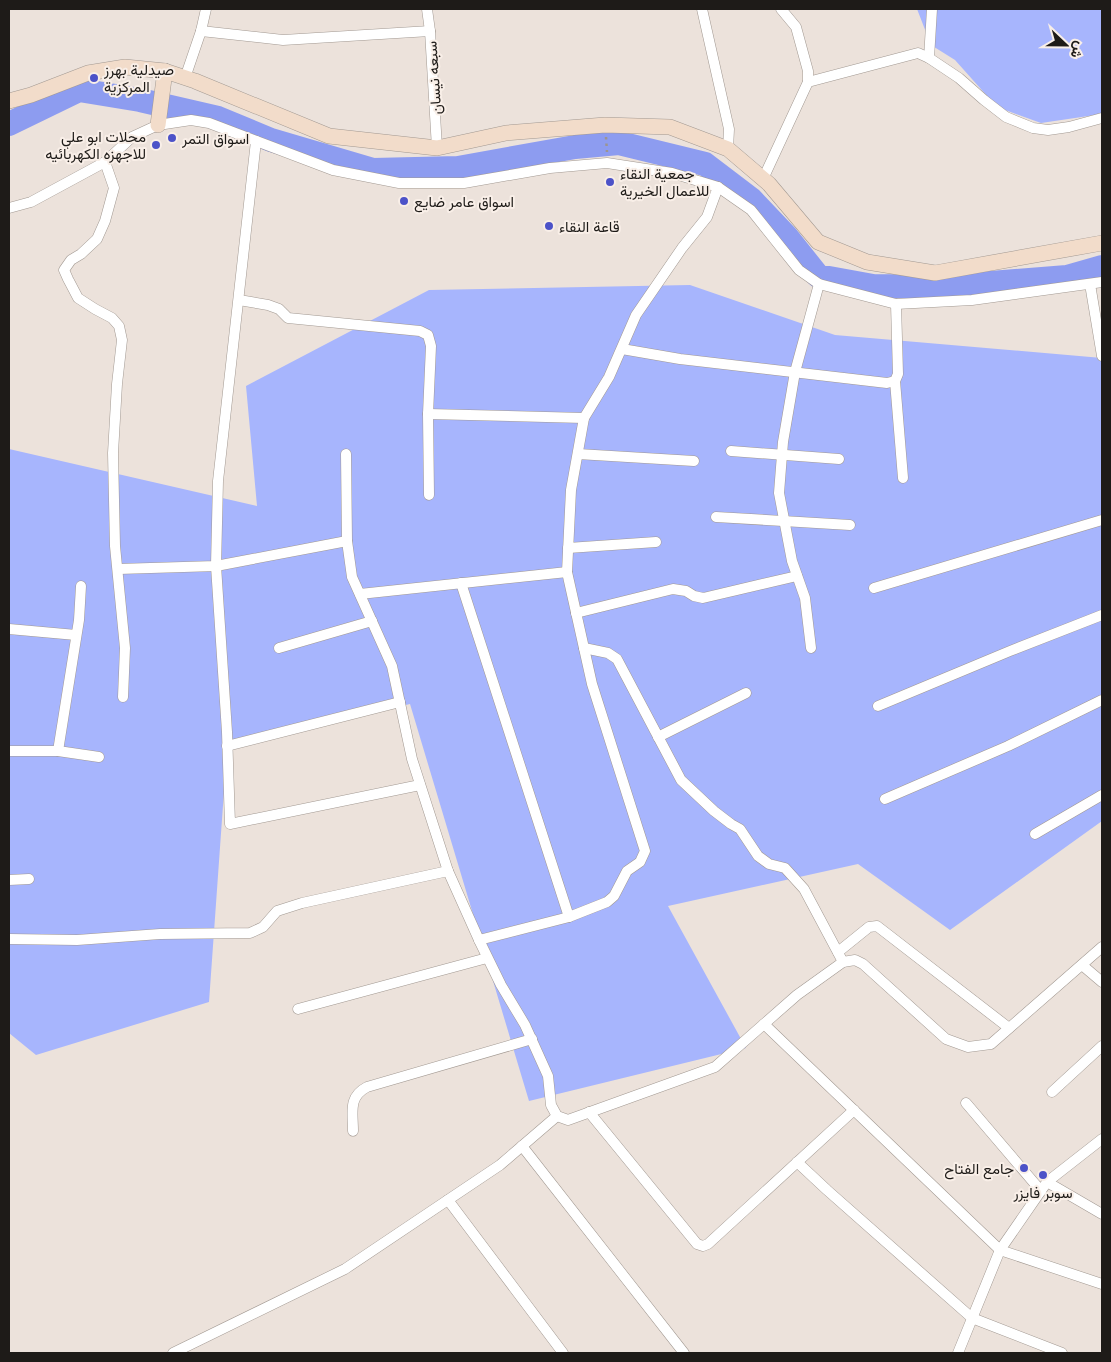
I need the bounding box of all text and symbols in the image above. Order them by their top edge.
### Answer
north arrow [1041,20,1091,70]
text: ش [1066,39,1090,61]
street label: سبعه نيسان [421,40,446,115]
place label: صيدلية بهرز المركزية [103,60,174,96]
marker: صيدلية بهرز المركزية [88,72,100,84]
place label: محلات ابو علي للاجهزه الكهربائيه [45,127,146,163]
place label: اسواق التمر [181,129,249,148]
marker: اسواق التمر [166,132,178,144]
marker: محلات ابو علي للاجهزه الكهربائيه [150,139,162,151]
place label: جمعية النقاء للاعمال الخيرية [620,164,709,200]
marker: جمعية النقاء للاعمال الخيرية [604,176,616,188]
place label: اسواق عامر ضايع [414,192,514,213]
marker: اسواق عامر ضايع [398,195,410,207]
place label: قاعة النقاء [559,217,620,235]
marker: قاعة النقاء [543,220,555,232]
place label: جامع الفتاح [944,1159,1014,1180]
marker: جامع الفتاح [1018,1162,1030,1174]
marker: سوبر فايزر [1037,1169,1049,1181]
place label: سوبر فايزر [1012,1183,1073,1202]

